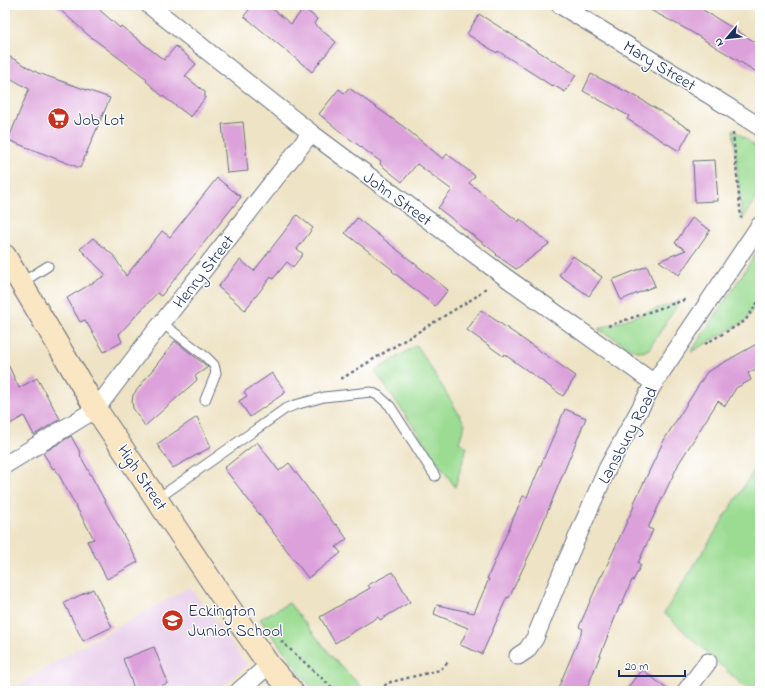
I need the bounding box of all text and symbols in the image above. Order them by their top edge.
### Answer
north arrow [707,18,747,58]
street label: Mary Street [617,35,701,99]
text: N [710,35,728,49]
supermarket icon: Job Lot [46,106,72,132]
place label: Job Lot [74,108,125,133]
street label: John Street [357,166,437,233]
street label: Henry Street [167,229,242,315]
street label: Lansbury Road [592,382,666,489]
street label: High Street [109,440,173,517]
place label: Eckington Junior School [188,599,282,644]
school or university icon: Eckington Junior School [159,607,185,633]
scale bar [619,652,685,678]
text: 20 m [625,658,648,676]

